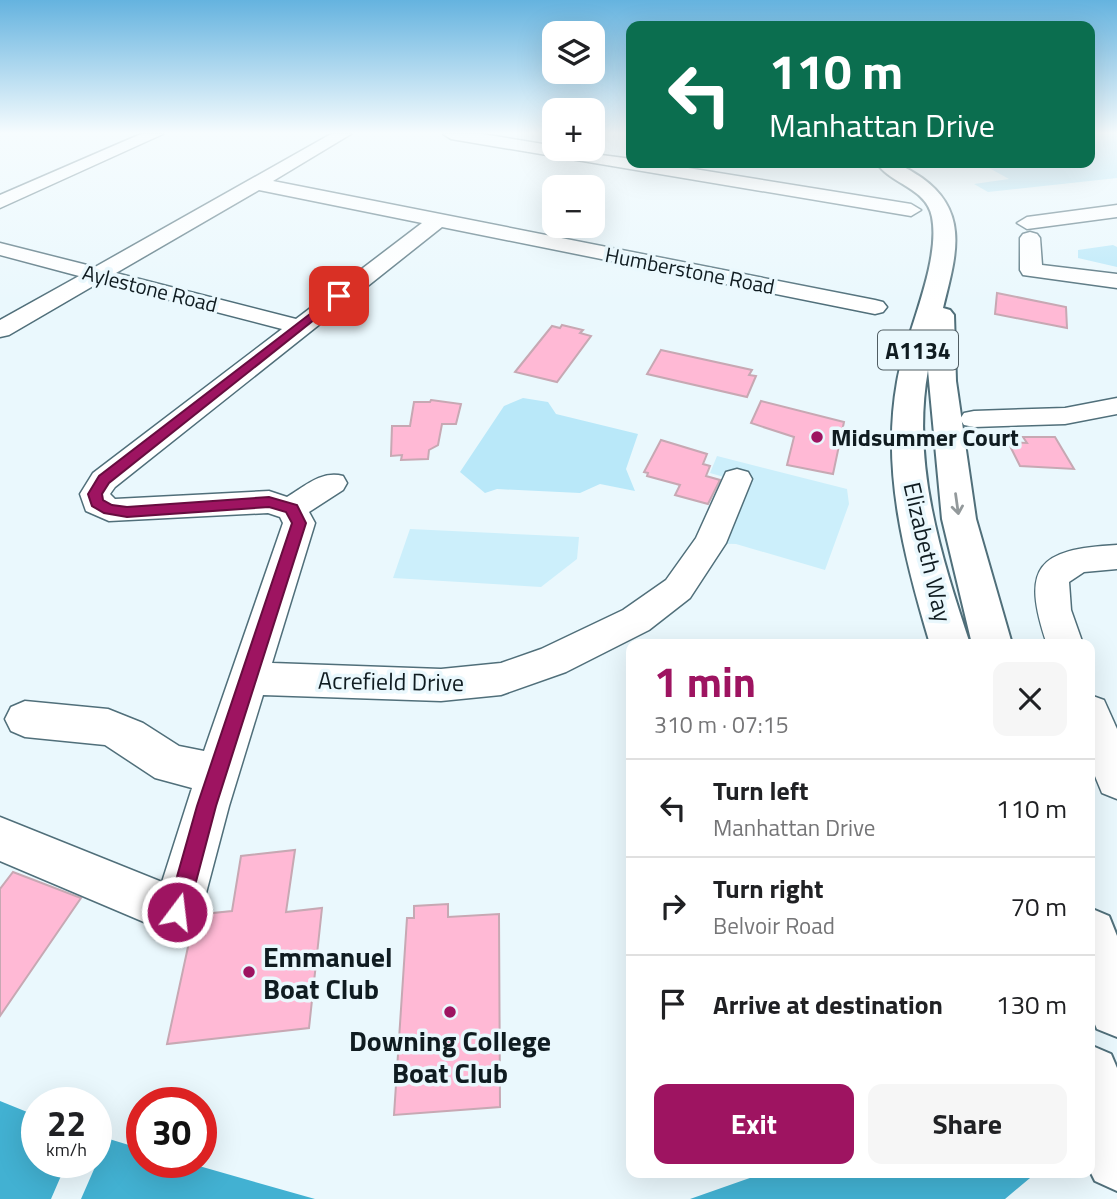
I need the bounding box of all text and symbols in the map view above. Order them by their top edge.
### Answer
map controls [542,21,605,238]
button: layers [542,21,605,84]
text: 110 m [769,33,903,108]
icon: left [654,49,745,140]
button: + [542,98,605,161]
text: Manhattan Drive [769,101,995,149]
button: − [542,175,605,238]
street label: Humberstone Road [603,238,777,302]
street label: Aylestone Road [79,256,221,320]
pin [309,266,369,326]
icon: arrive [320,277,358,315]
road number: A1134 [878,330,958,370]
place label: Midsummer Court [831,419,1019,455]
marker: Midsummer Court [809,429,825,445]
street label: Elizabeth Way [894,478,962,626]
one-way arrow [951,492,964,515]
text: 1 min [654,649,756,713]
street label: Acrefield Drive [318,662,464,700]
button: close [993,662,1067,736]
text: 310 m · 07:15 [654,707,789,742]
text: Turn left [713,771,808,810]
icon: left [654,789,692,827]
text: 110 m [996,789,1067,828]
text: Manhattan Drive [713,810,875,845]
text: Turn right [713,869,824,908]
position arrow [140,875,214,949]
icon: right [654,887,692,925]
text: 70 m [1010,887,1067,926]
text: Belvoir Road [713,908,835,943]
place label: Emmanuel Boat Club [263,935,393,1010]
marker: Emmanuel Boat Club [241,964,257,980]
icon: arrive [654,985,692,1023]
text: Arrive at destination [713,985,943,1024]
text: 130 m [996,985,1067,1024]
marker: Downing College Boat Club [442,1004,458,1020]
place label: Downing College Boat Club [349,1019,551,1094]
button: Exit [654,1084,854,1164]
button: Share [868,1084,1067,1164]
speed limit sign: 30 [126,1087,217,1178]
text: 22 [47,1096,86,1150]
text: km/h [46,1136,87,1163]

